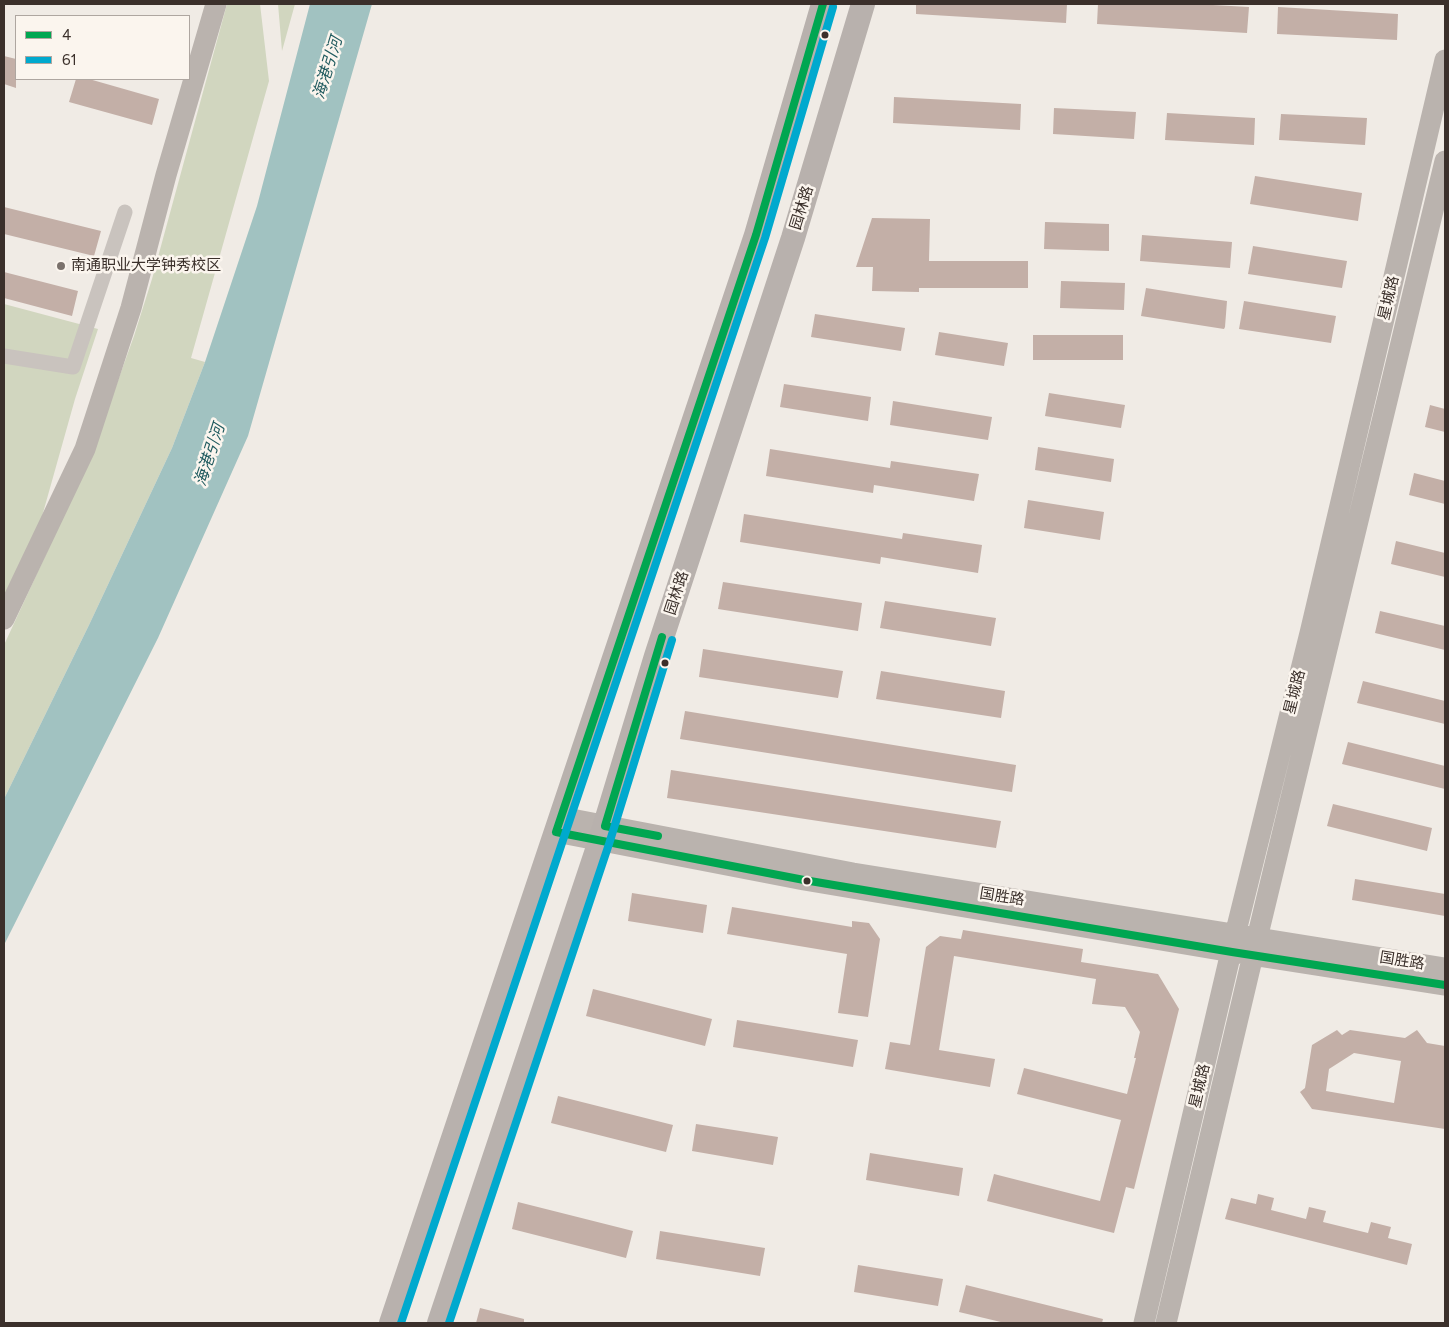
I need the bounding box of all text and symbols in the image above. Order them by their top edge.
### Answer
legend [15,15,190,80]
text: 4 [62,26,71,44]
unlabelled marker [820,30,830,40]
water label: 海港引河 [309,35,347,101]
text: 61 [62,51,77,69]
street label: 园林路 [787,184,817,232]
place label: 南通职业大学钟秀校区 [71,257,221,275]
marker: 南通职业大学钟秀校区 [55,260,67,272]
street label: 星城路 [1375,274,1403,322]
water label: 海港引河 [191,422,229,488]
street label: 园林路 [661,569,693,617]
unlabelled marker [660,658,670,668]
street label: 星城路 [1281,668,1309,716]
unlabelled marker [802,876,812,886]
street label: 国胜路 [978,885,1026,909]
street label: 国胜路 [1378,949,1426,973]
street label: 星城路 [1186,1062,1214,1110]

